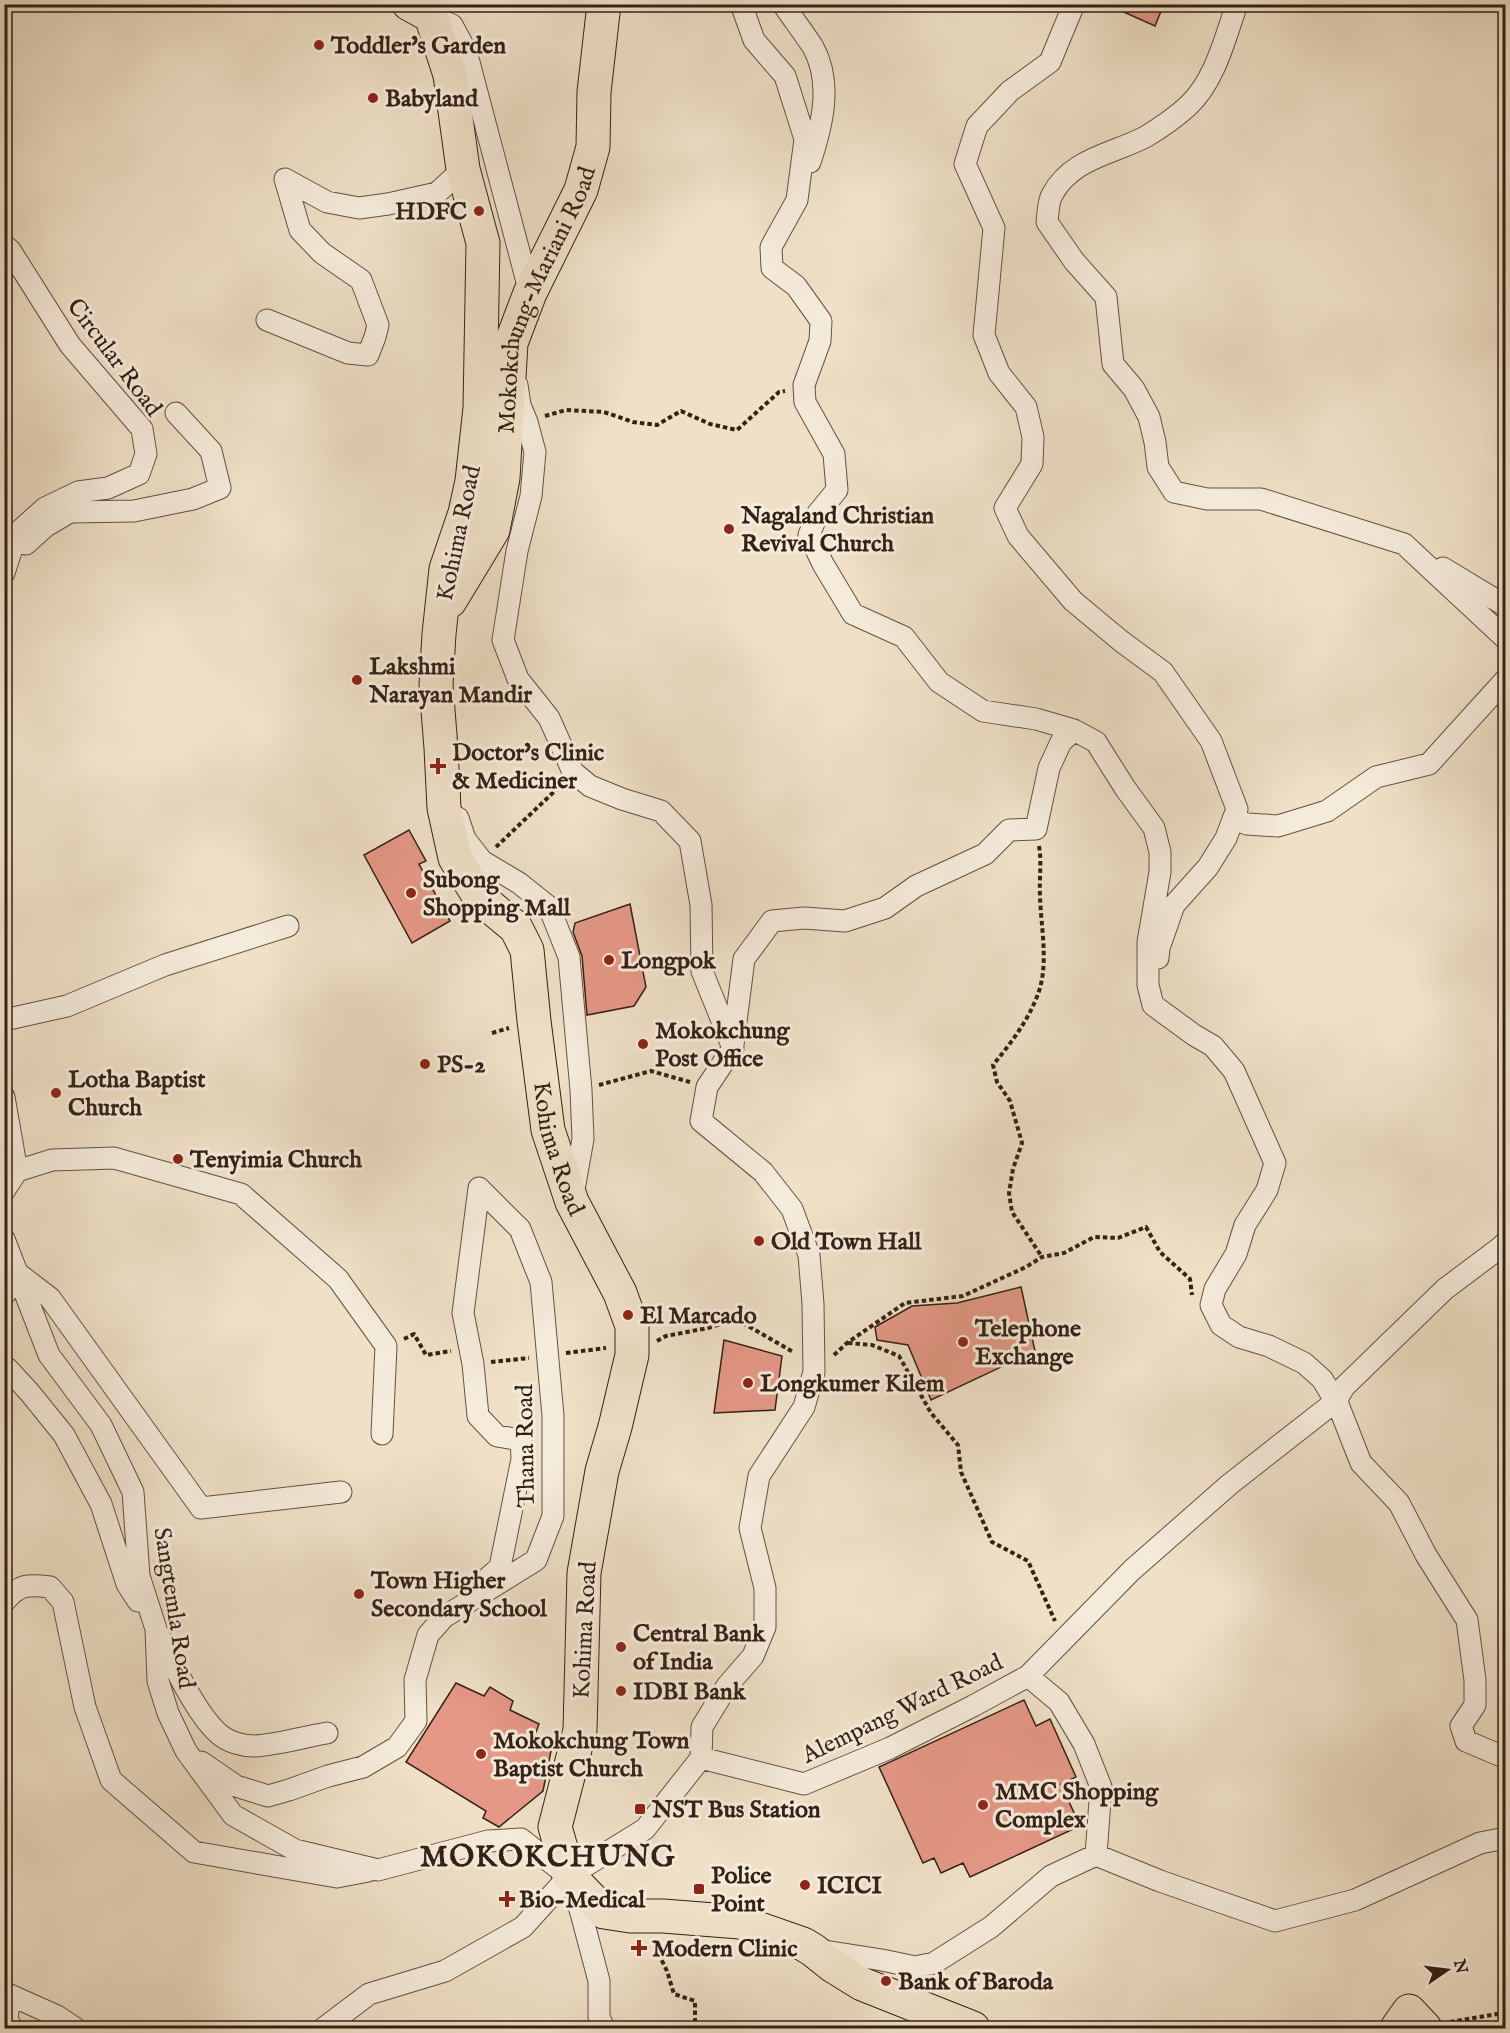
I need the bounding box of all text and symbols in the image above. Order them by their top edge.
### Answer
place label: Toddler's Garden [330,31,506,62]
marker: Toddler's Garden [312,38,326,52]
place label: Babyland [385,84,479,115]
marker: Babyland [366,91,380,105]
street label: Mokokchung-Mariani Road [492,163,604,435]
place label: HDFC [395,197,467,228]
marker: HDFC [472,204,486,218]
street label: Circular Road [59,293,169,423]
street label: Kohima Road [430,463,489,604]
place label: Nagaland Christian Revival Church [740,501,934,560]
marker: Nagaland Christian Revival Church [722,522,736,536]
place label: Lakshmi Narayan Mandir [368,652,532,711]
marker: Lakshmi Narayan Mandir [350,673,364,687]
place label: Doctor's Clinic & Mediciner [452,738,604,797]
marker: Doctor's Clinic & Mediciner [429,757,447,775]
place label: Subong Shopping Mall [423,865,571,924]
marker: Subong Shopping Mall [404,886,418,900]
place label: Longpok [621,946,717,977]
marker: Longpok [602,953,616,967]
place label: Mokokchung Post Office [655,1016,791,1075]
marker: Mokokchung Post Office [636,1037,650,1051]
place label: PS-2 [437,1050,486,1081]
marker: PS-2 [418,1057,432,1071]
place label: Lotha Baptist Church [68,1065,206,1124]
street label: Kohima Road [525,1080,591,1222]
marker: Lotha Baptist Church [49,1086,63,1100]
place label: Tenyimia Church [189,1145,362,1176]
marker: Tenyimia Church [171,1152,185,1166]
place label: Old Town Hall [771,1227,922,1258]
marker: Old Town Hall [752,1234,766,1248]
place label: El Marcado [640,1301,757,1332]
marker: El Marcado [621,1308,635,1322]
place label: Telephone Exchange [974,1314,1081,1373]
marker: Telephone Exchange [956,1335,970,1349]
place label: Longkumer Kilem [760,1369,945,1400]
marker: Longkumer Kilem [741,1376,755,1390]
street label: Thana Road [510,1384,543,1508]
street label: Sangtemla Road [145,1525,202,1691]
street label: Kohima Road [566,1560,605,1700]
place label: Town Higher Secondary School [370,1566,547,1625]
marker: Town Higher Secondary School [352,1587,366,1601]
place label: Central Bank of India [633,1619,766,1678]
marker: Central Bank of India [614,1640,628,1654]
street label: Alempang Ward Road [796,1647,1008,1772]
place label: IDBI Bank [633,1677,747,1708]
marker: IDBI Bank [614,1684,628,1698]
place label: Mokokchung Town Baptist Church [493,1726,690,1785]
marker: Mokokchung Town Baptist Church [474,1747,488,1761]
place label: MMC Shopping Complex [995,1777,1159,1836]
place label: NST Bus Station [651,1795,821,1826]
marker: MMC Shopping Complex [976,1798,990,1812]
marker: NST Bus Station [633,1802,647,1816]
district label: MOKOKCHUNG [420,1839,676,1877]
place label: Police Point [711,1861,771,1920]
place label: ICICI [817,1871,883,1902]
marker: ICICI [798,1878,812,1892]
marker: Police Point [692,1882,706,1896]
place label: Bio-Medical [519,1885,645,1916]
marker: Bio-Medical [500,1892,514,1906]
place label: Modern Clinic [652,1934,797,1965]
marker: Modern Clinic [630,1939,648,1957]
north arrow [1417,1940,1477,2000]
text: N [1448,1957,1471,1976]
place label: Bank of Baroda [898,1967,1054,1998]
marker: Bank of Baroda [879,1974,893,1988]

